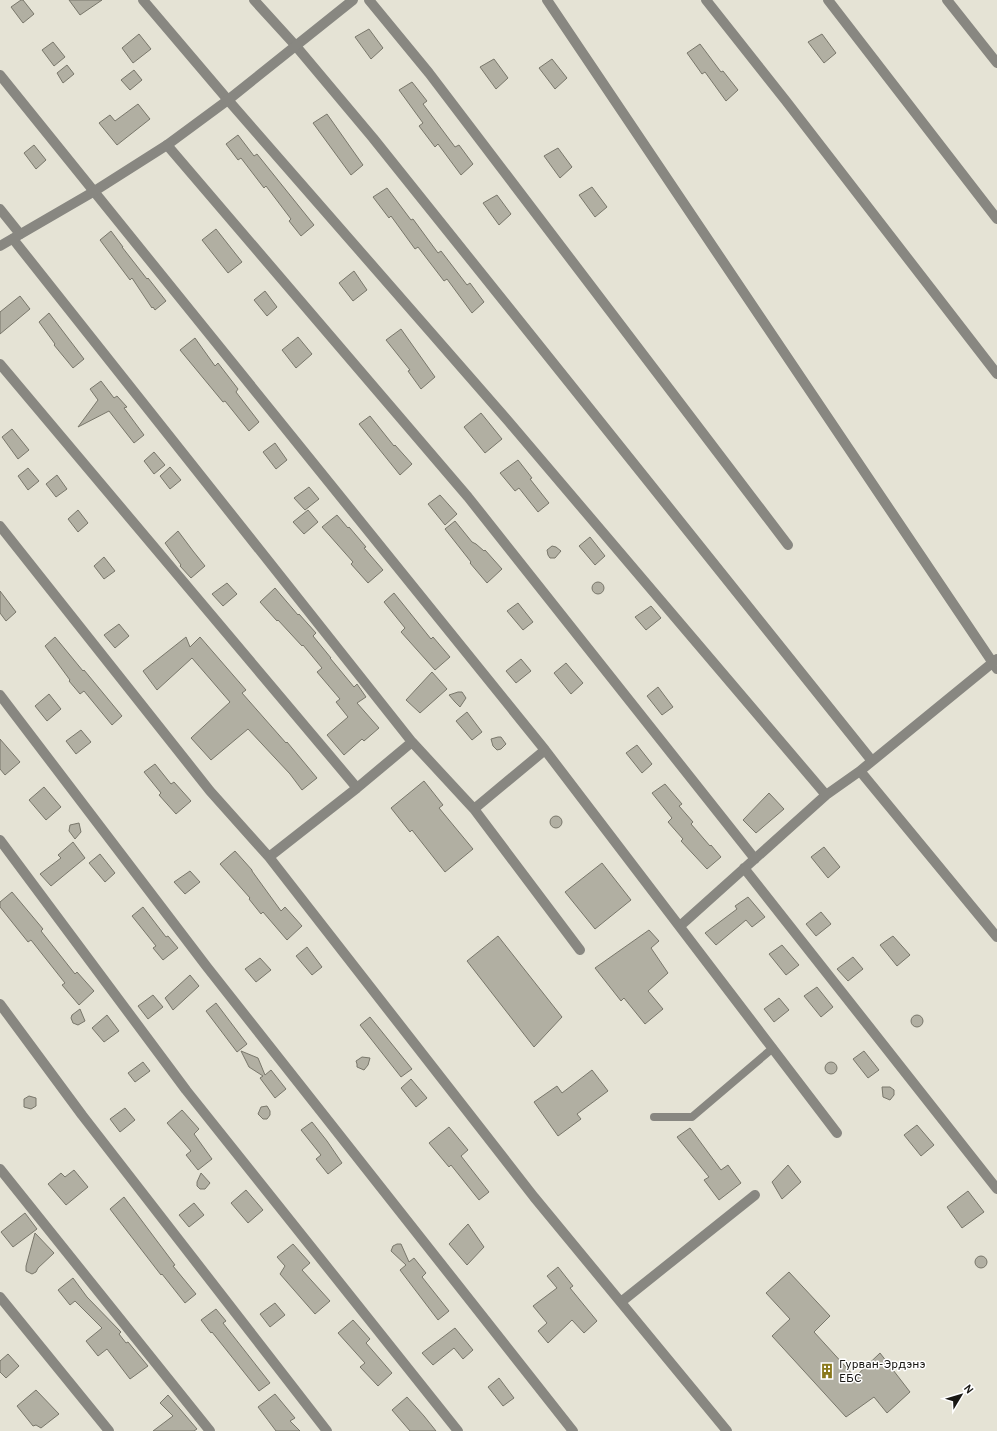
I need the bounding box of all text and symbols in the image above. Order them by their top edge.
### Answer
place label: Гурван-Эрдэнэ ЕБС [839,1357,925,1387]
building icon: Гурван-Эрдэнэ ЕБС [818,1362,836,1380]
north arrow [941,1375,981,1415]
text: N [960,1382,976,1397]

